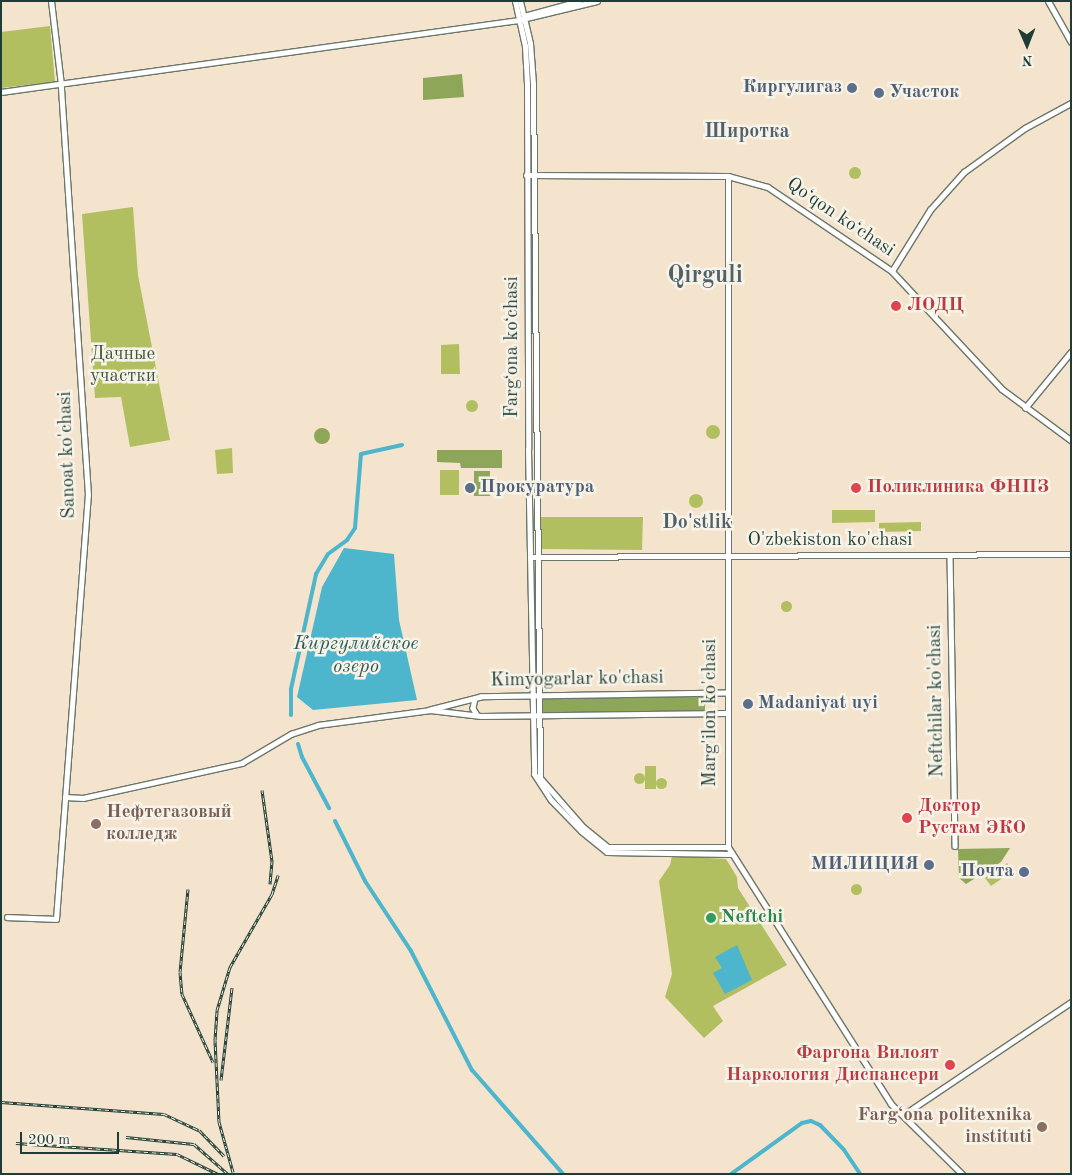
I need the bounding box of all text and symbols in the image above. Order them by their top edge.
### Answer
north arrow [1002,20,1052,70]
text: N [1022,53,1033,67]
place label: Киргулигаз [742,77,842,99]
marker: Киргулигаз [846,82,858,94]
place label: Участок [889,82,959,104]
marker: Участок [873,87,885,99]
district label: Широтка [704,120,790,144]
street label: Qoʻqon koʻchasi [782,173,898,263]
district label: Qirguli [667,263,743,291]
street label: Fargʻona koʻchasi [502,276,524,418]
place label: ЛОДЦ [907,295,964,317]
marker: ЛОДЦ [889,299,903,313]
park label: Дачные участки [90,344,156,388]
street label: Sanoat ko'chasi [54,391,82,519]
place label: Прокуратура [480,477,594,499]
place label: Поликлиника ФНПЗ [867,477,1049,499]
marker: Поликлиника ФНПЗ [849,481,863,495]
marker: Прокуратура [464,482,476,494]
district label: Do'stlik [662,511,732,535]
street label: O'zbekiston ko'chasi [748,530,912,552]
street label: Neftchilar ko'chasi [924,624,950,778]
water label: Киргулийское озеро [293,633,419,680]
street label: Marg'ilon ko'chasi [700,639,722,787]
street label: Kimyogarlar ko'chasi [490,667,664,693]
place label: Madaniyat uyi [758,693,878,715]
marker: Madaniyat uyi [742,698,754,710]
place label: Доктор Рустам ЭКО [918,796,1026,840]
place label: Нефтегазовый колледж [106,802,232,846]
marker: Доктор Рустам ЭКО [900,811,914,825]
marker: Нефтегазовый колледж [90,818,102,830]
place label: МИЛИЦИЯ [811,854,919,876]
marker: МИЛИЦИЯ [923,859,935,871]
place label: Почта [960,861,1014,883]
marker: Почта [1018,866,1030,878]
place label: Neftchi [721,907,783,929]
marker: Neftchi [705,912,717,924]
place label: Фаргона Вилоят Наркология Диспансери [726,1043,939,1087]
marker: Фаргона Вилоят Наркология Диспансери [943,1058,957,1072]
place label: Fargʻona politexnika instituti [857,1105,1032,1149]
marker: Fargʻona politexnika instituti [1036,1121,1048,1133]
scale bar [22,1122,121,1154]
text: 200 m [28,1133,70,1148]

